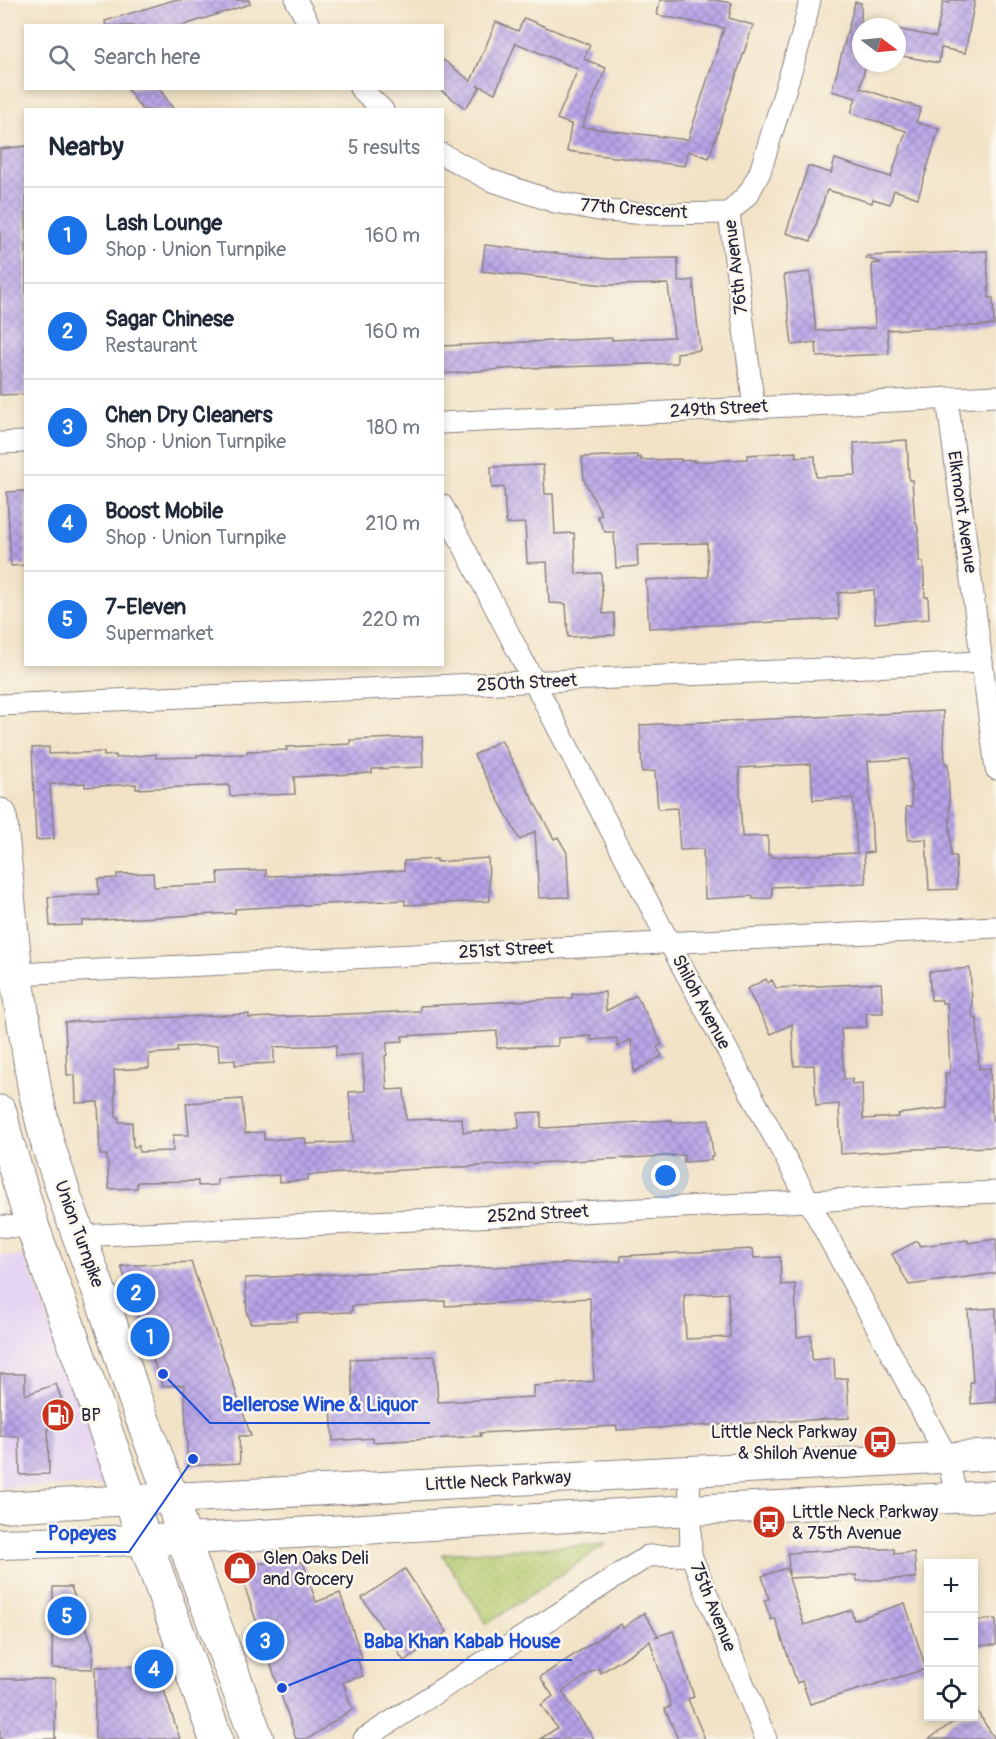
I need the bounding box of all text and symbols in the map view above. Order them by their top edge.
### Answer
north arrow [852,18,906,72]
search box [24,24,444,90]
icon: search [45,41,78,74]
text: Search here [93,43,200,71]
text: Nearby [48,131,124,163]
text: 5 results [348,135,420,160]
street label: 77th Crescent [579,194,689,224]
text: Lash Lounge [105,209,222,237]
street label: 76th Avenue [719,218,753,316]
text: 1 [64,223,71,248]
text: 160 m [365,223,420,248]
text: Shop · Union Turnpike [105,237,286,262]
text: Sagar Chinese [105,305,234,333]
text: 2 [62,319,73,344]
text: 160 m [365,319,420,344]
text: Restaurant [105,333,197,358]
street label: 249th Street [669,395,769,423]
text: Chen Dry Cleaners [105,401,273,429]
text: 3 [62,415,73,440]
text: 180 m [366,415,420,440]
text: Shop · Union Turnpike [105,429,286,454]
street label: Elkmont Avenue [942,449,982,575]
text: Boost Mobile [105,497,223,525]
text: 4 [62,511,73,536]
text: 210 m [365,511,420,536]
text: Shop · Union Turnpike [105,525,286,550]
text: 7-Eleven [105,593,186,621]
text: 5 [62,607,73,632]
text: 220 m [362,607,420,632]
text: Supermarket [105,621,214,646]
street label: 250th Street [476,669,579,697]
street label: 251st Street [458,936,555,964]
street label: Shiloh Avenue [666,951,736,1053]
your location [651,1161,680,1190]
street label: Union Turnpike [49,1177,109,1291]
street label: 252nd Street [487,1200,590,1228]
pin: 2 [116,1270,156,1316]
pin: 1 [130,1314,170,1360]
callout: Bellerose Wine & Liquor [210,1385,430,1423]
text: Bellerose Wine & Liquor [222,1392,419,1417]
fuel station icon: BP [40,1397,76,1433]
place label: BP [81,1404,101,1427]
place label: Little Neck Parkway & Shiloh Avenue [711,1421,857,1465]
bus stop icon: Little Neck Parkway & Shiloh Avenue [862,1424,898,1460]
street label: Little Neck Parkway [424,1466,572,1496]
place label: Little Neck Parkway & 75th Avenue [792,1501,939,1545]
bus stop icon: Little Neck Parkway & 75th Avenue [751,1504,787,1540]
callout: Popeyes [36,1514,129,1552]
text: Popeyes [48,1521,116,1546]
place label: Glen Oaks Deli and Grocery [263,1547,369,1591]
shop icon: Glen Oaks Deli and Grocery [222,1550,258,1586]
street label: 75th Avenue [685,1559,741,1655]
map controls [924,1559,978,1721]
button: + [924,1559,978,1613]
pin: 5 [48,1594,86,1638]
button: − [924,1613,978,1667]
pin: 3 [246,1618,284,1664]
callout: Baba Khan Kabab House [351,1622,572,1660]
text: Baba Khan Kabab House [364,1629,562,1654]
pin: 4 [134,1646,174,1692]
button: locate [924,1667,978,1721]

